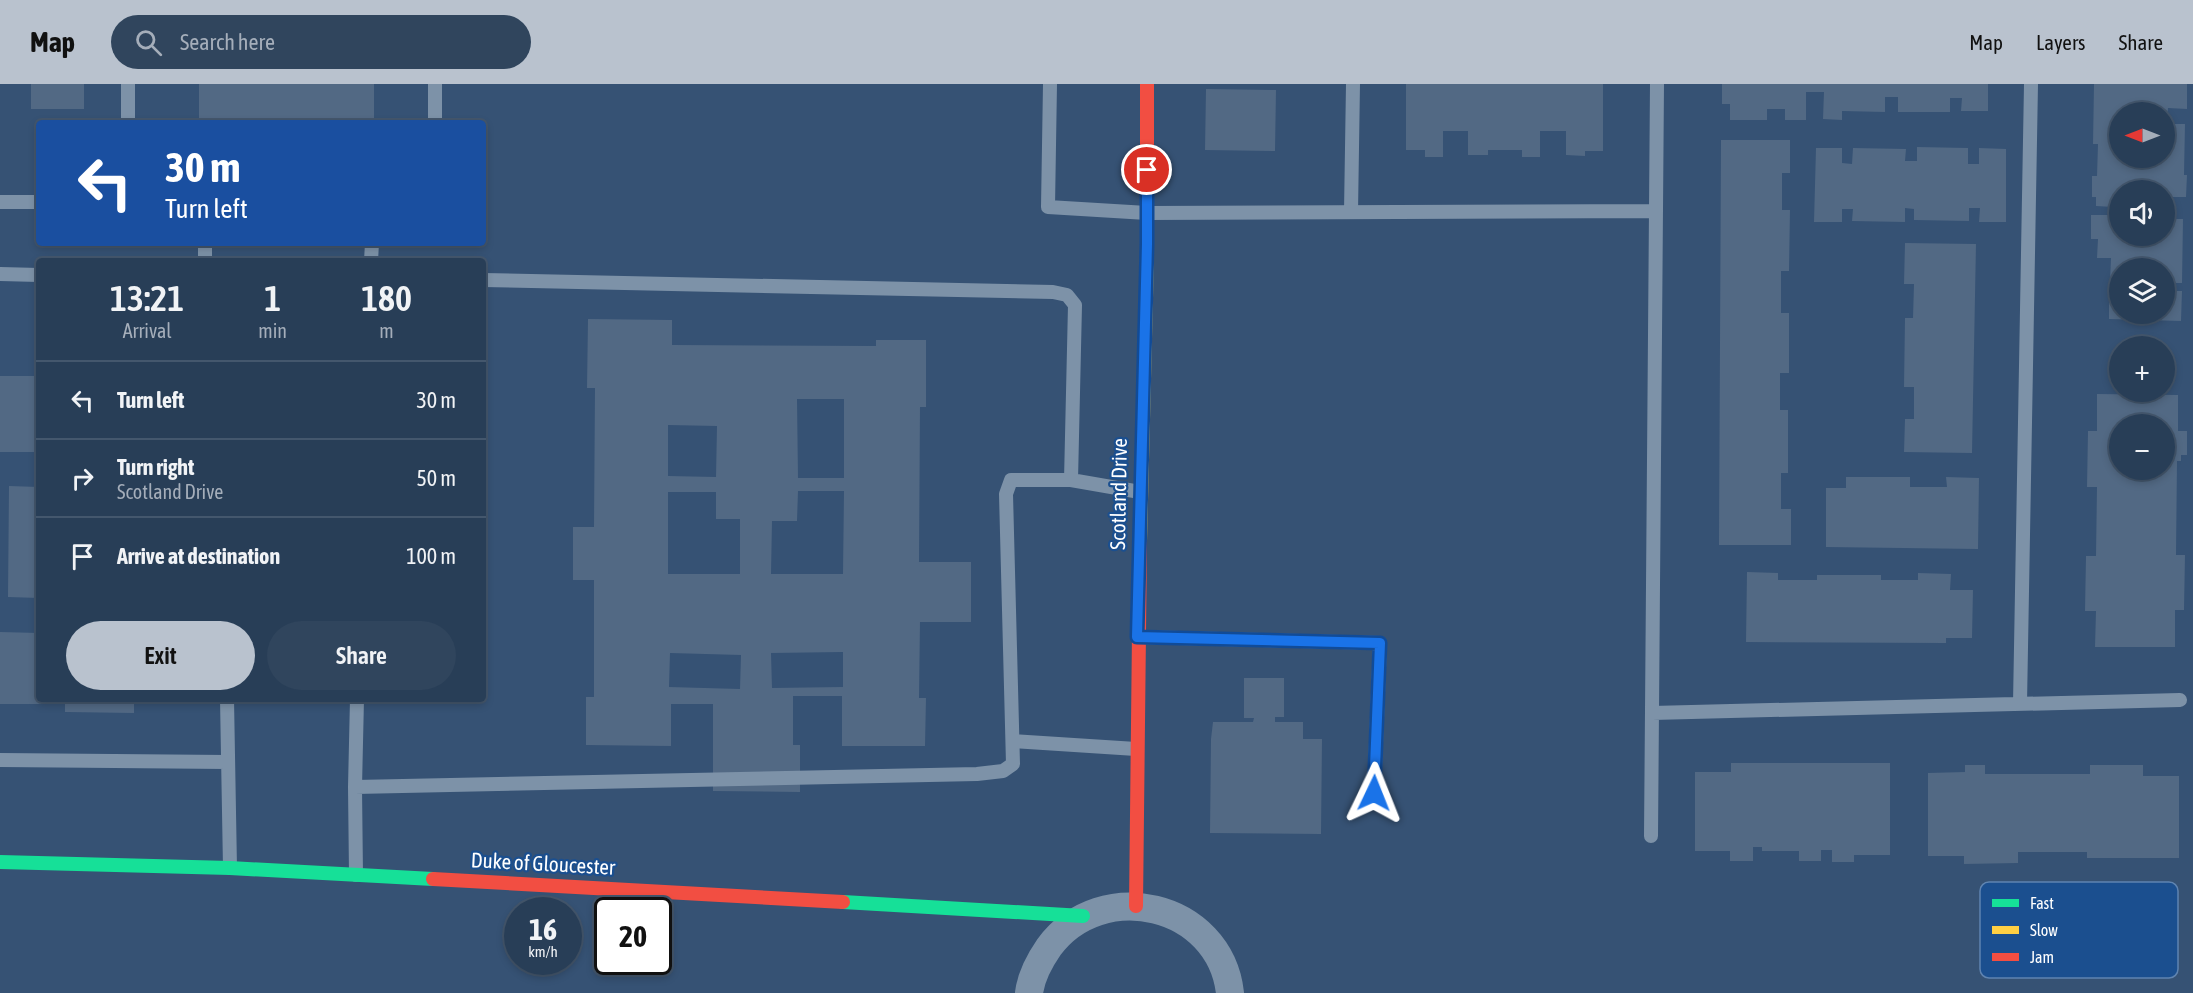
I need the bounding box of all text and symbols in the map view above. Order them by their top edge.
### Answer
search box [111,15,531,69]
text: Map [30,26,75,58]
icon: search [132,26,165,59]
text: Search here [180,29,275,55]
text: Map [1969,30,2003,54]
text: Layers [2036,30,2086,54]
text: Share [2119,30,2163,54]
north arrow [2109,102,2175,168]
map controls [2109,102,2175,480]
text: 30 m [165,143,240,191]
icon: left [66,144,144,222]
pin [1121,144,1172,195]
icon: arrive [1130,153,1163,186]
button: sound [2109,180,2175,246]
text: Turn left [165,193,248,224]
button: layers [2109,258,2175,324]
text: 13:21 [110,277,184,319]
text: 1 [264,277,281,319]
text: 180 [361,277,412,319]
text: Arrival [123,319,172,342]
text: min [258,319,287,342]
text: m [379,319,394,342]
button: + [2109,336,2175,402]
icon: left [66,384,99,417]
text: Turn left [117,387,184,413]
text: 30 m [416,387,456,413]
button: − [2109,414,2175,480]
street label: Scotland Drive [1105,438,1131,550]
text: Turn right [117,454,194,480]
icon: right [66,462,99,495]
text: 50 m [416,465,456,491]
text: Scotland Drive [117,480,223,503]
icon: arrive [66,540,99,573]
text: Arrive at destination [117,543,280,569]
text: 100 m [406,543,456,569]
button: Exit [66,621,255,690]
button: Share [267,621,456,690]
position arrow [1342,761,1406,825]
street label: Duke of Gloucester [470,847,617,879]
legend [1980,882,2178,978]
text: Fast [2030,894,2054,912]
speed limit sign: 20 [594,897,672,975]
text: 16 [529,912,557,946]
text: Slow [2030,921,2058,939]
text: km/h [528,943,558,960]
text: Jam [2030,948,2054,966]

